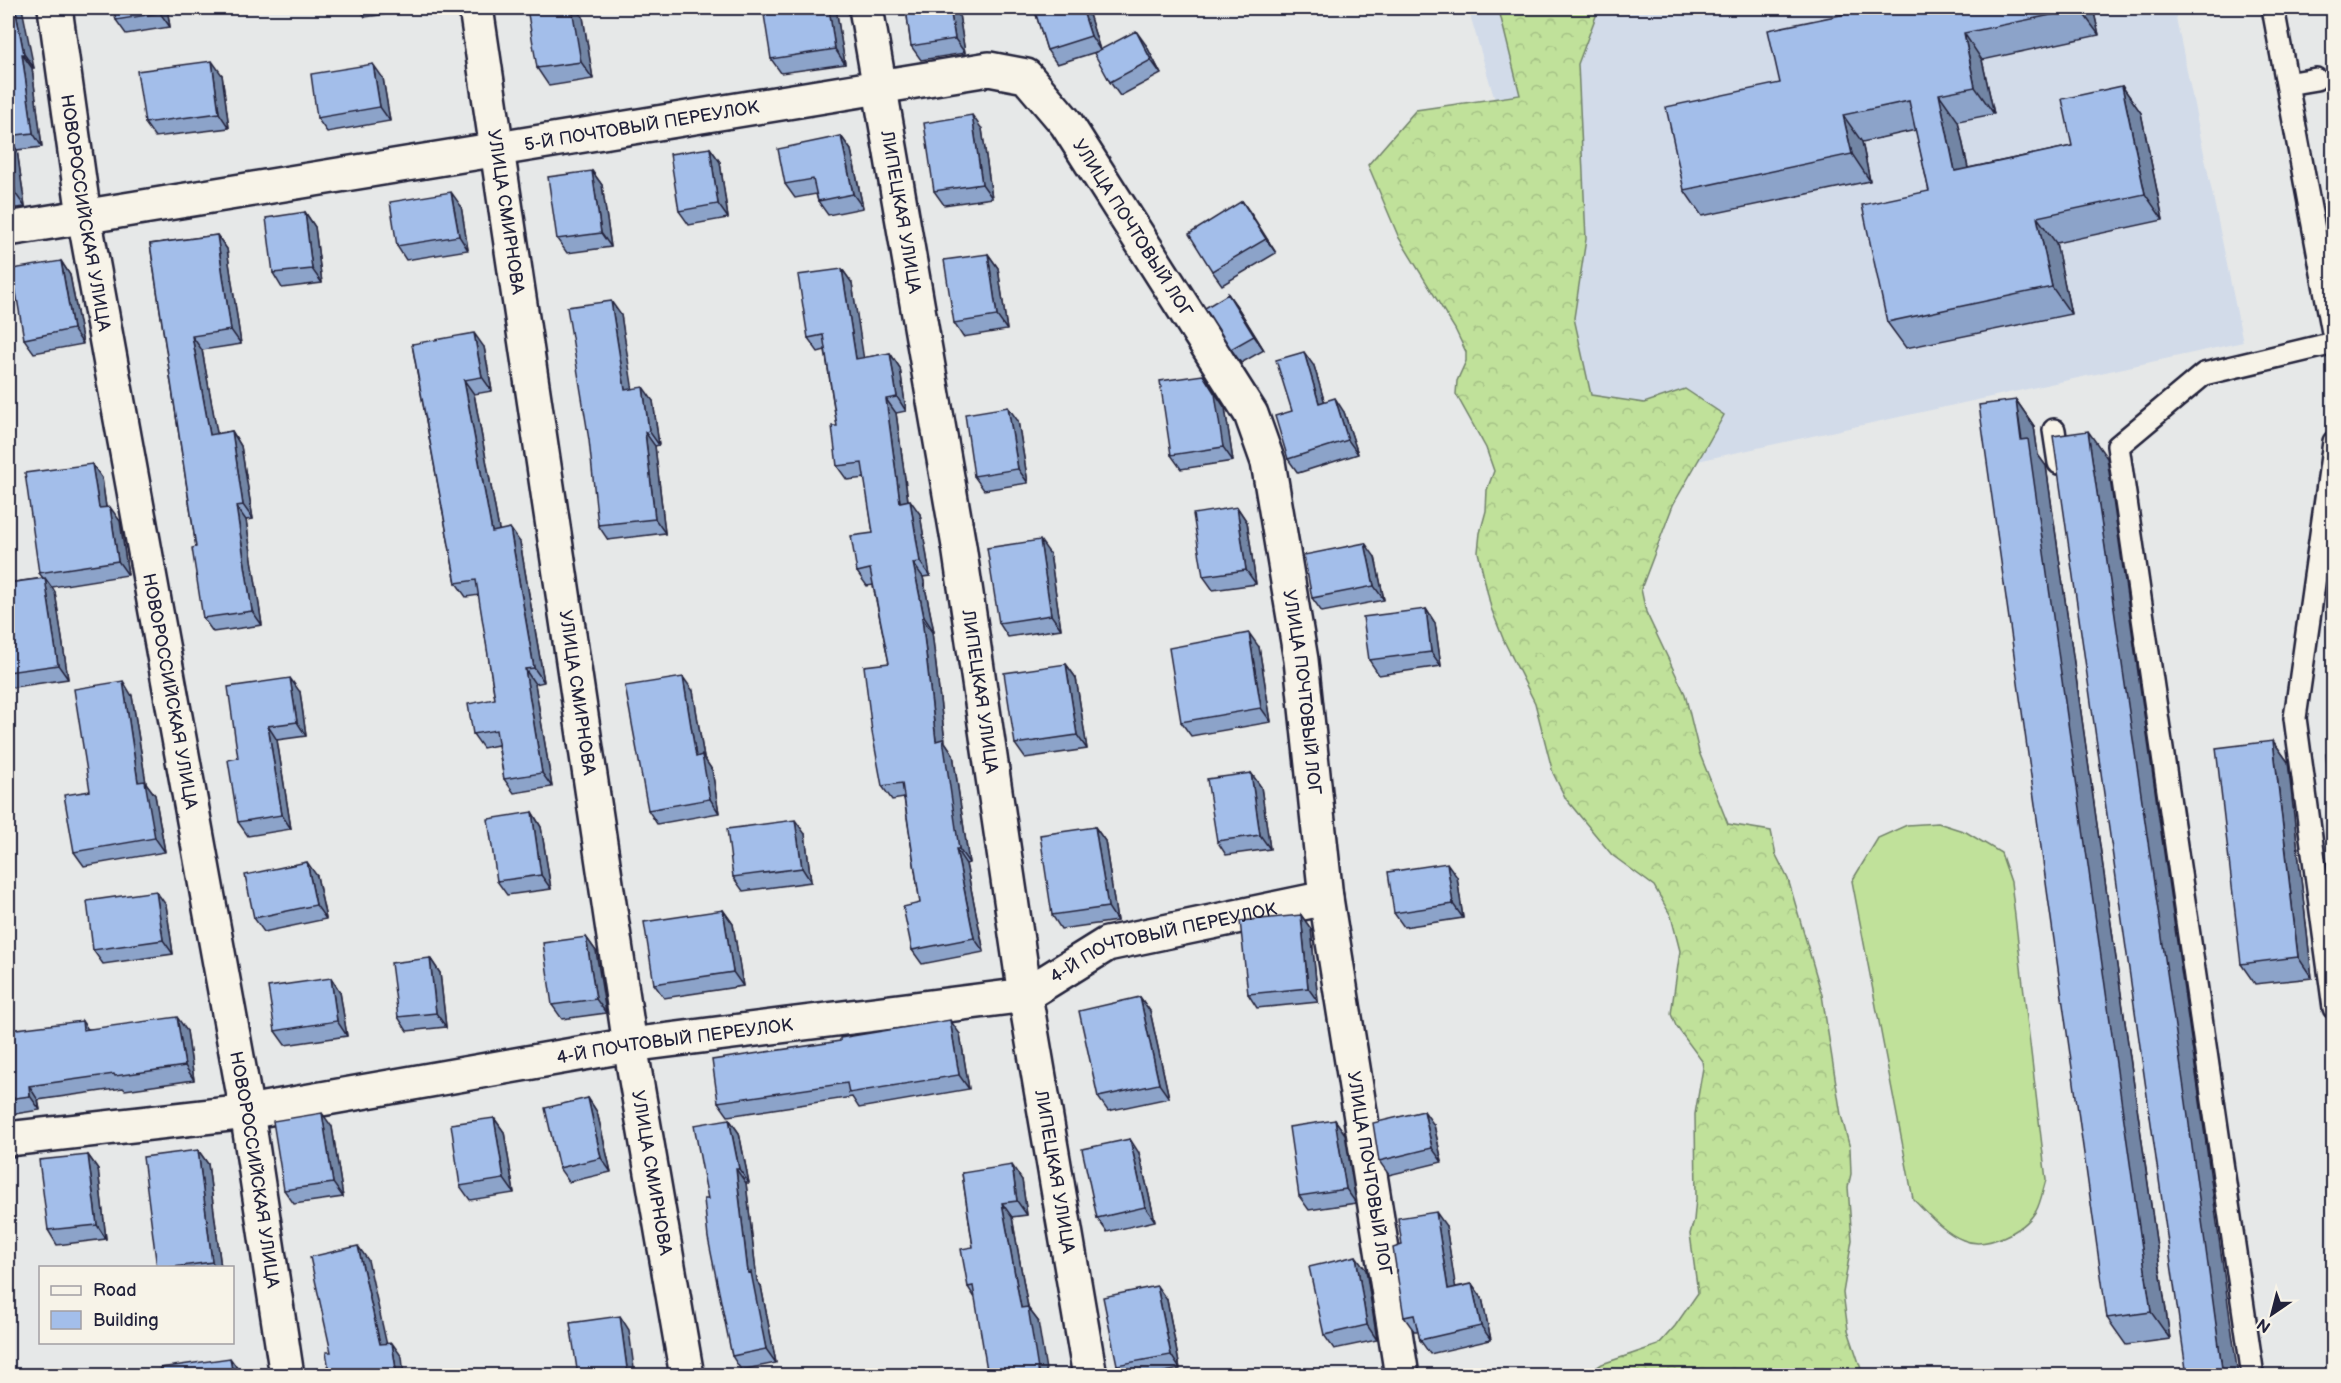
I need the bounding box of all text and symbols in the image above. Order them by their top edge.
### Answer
street label: НОВОРОССИЙСКАЯ УЛИЦА [57,93,115,333]
street label: 5-Й ПОЧТОВЫЙ ПЕРЕУЛОК [523,96,761,155]
street label: УЛИЦА СМИРНОВА [484,128,529,296]
street label: ЛИПЕЦКАЯ УЛИЦА [877,128,926,295]
street label: УЛИЦА ПОЧТОВЫЙ ЛОГ [1069,135,1197,321]
street label: НОВОРОССИЙСКАЯ УЛИЦА [139,572,202,811]
street label: УЛИЦА ПОЧТОВЫЙ ЛОГ [1279,588,1326,796]
street label: ЛИПЕЦКАЯ УЛИЦА [958,607,1003,775]
street label: УЛИЦА СМИРНОВА [555,608,600,777]
street label: 4-Й ПОЧТОВЫЙ ПЕРЕУЛОК [1046,898,1279,987]
street label: 4-Й ПОЧТОВЫЙ ПЕРЕУЛОК [555,1014,794,1068]
street label: НОВОРОССИЙСКАЯ УЛИЦА [226,1050,284,1290]
street label: УЛИЦА ПОЧТОВЫЙ ЛОГ [1343,1070,1396,1277]
street label: ЛИПЕЦКАЯ УЛИЦА [1031,1088,1079,1255]
street label: УЛИЦА СМИРНОВА [628,1089,677,1257]
legend [39,1266,234,1344]
text: Road [93,1280,137,1301]
north arrow [2242,1284,2302,1344]
text: Building [93,1310,159,1331]
text: N [2254,1314,2275,1336]

